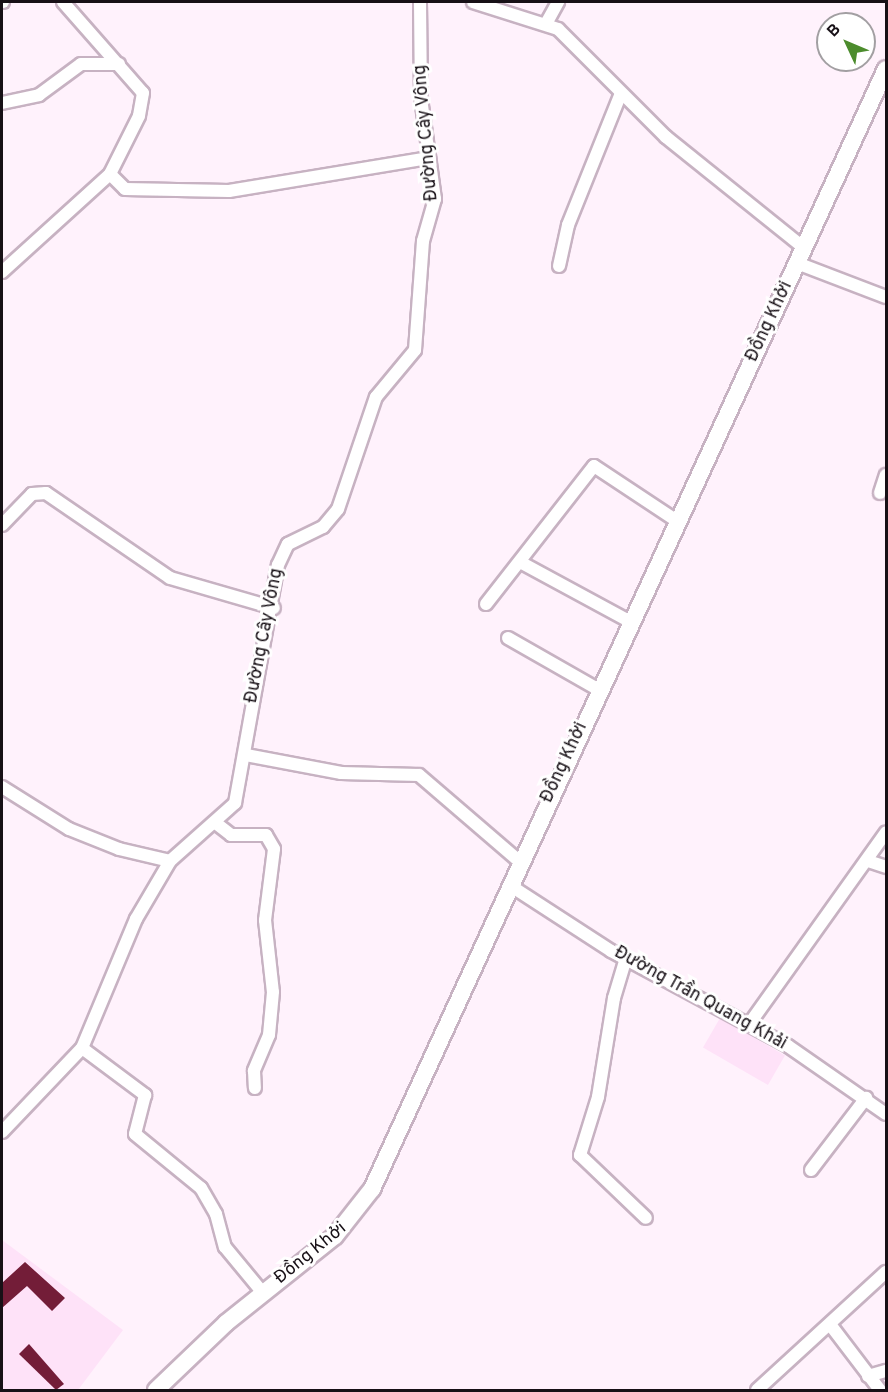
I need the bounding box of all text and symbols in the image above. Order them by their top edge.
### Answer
north arrow [816,12,876,72]
text: B [823,20,846,42]
street label: Đường Cây Vông [410,64,444,202]
street label: Đồng Khởi [742,278,798,366]
street label: Đường Cây Vông [241,566,289,706]
street label: Đồng Khởi [537,719,593,807]
street label: Đường Trần Quang Khải [610,942,790,1056]
street label: Đồng Khởi [271,1218,351,1290]

